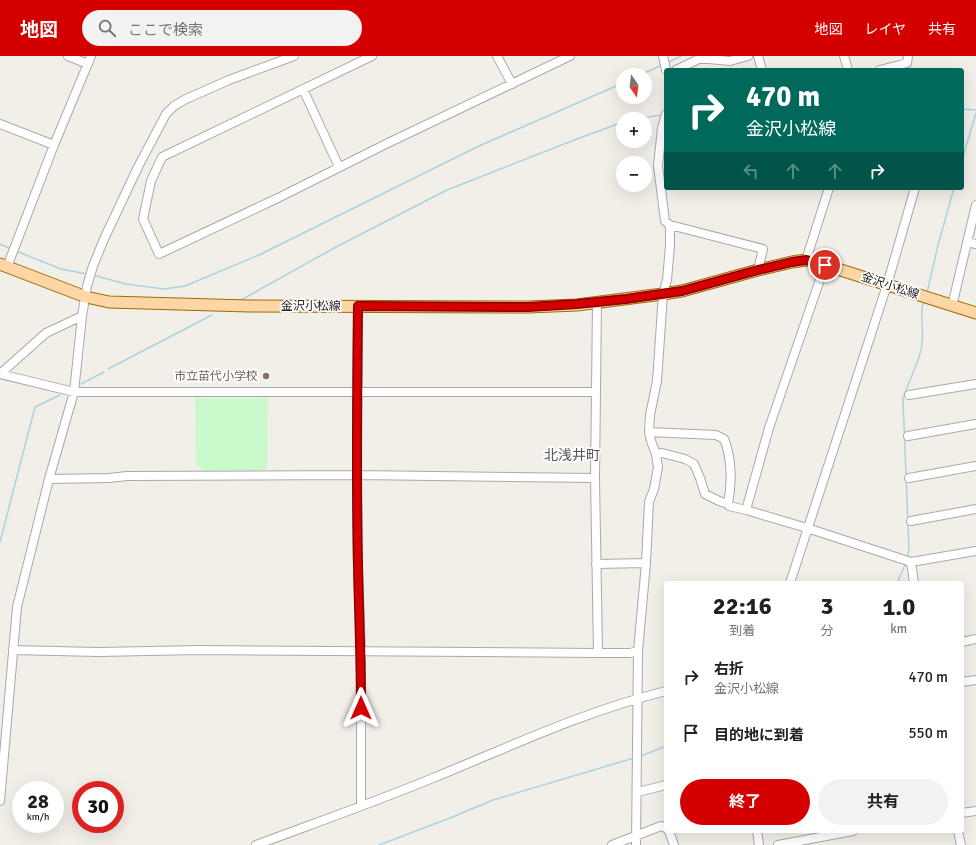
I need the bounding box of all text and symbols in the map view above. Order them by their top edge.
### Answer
search box [82,10,362,46]
icon: search [96,17,118,39]
text: 地図 [20,18,58,42]
text: ここで検索 [128,21,203,39]
text: 地図 [814,21,842,38]
text: レイヤ [864,21,906,38]
text: 共有 [928,21,956,38]
north arrow [616,68,652,104]
map controls [616,68,652,192]
text: 470 m [746,80,820,114]
icon: right [680,84,732,136]
button: + [616,112,652,148]
text: 金沢小松線 [746,118,836,140]
button: − [616,156,652,192]
icon: left [740,160,762,182]
icon: ahead [782,160,804,182]
icon: ahead [824,160,846,182]
icon: right [866,160,888,182]
pin [808,248,842,282]
icon: arrive [814,254,836,276]
street label: 金沢小松線 [859,270,921,302]
street label: 金沢小松線 [281,299,341,314]
place label: 市立苗代小学校 [174,369,258,384]
marker: 市立苗代小学校 [261,371,271,381]
district label: 北浅井町 [544,447,600,464]
text: 22:16 [713,591,772,621]
text: 3 [821,591,834,621]
text: 1.0 [882,592,915,622]
text: km [890,621,907,637]
text: 到着 [729,623,755,639]
text: 分 [821,623,834,639]
text: 右折 [714,660,744,678]
icon: right [680,666,702,688]
text: 470 m [908,668,948,686]
text: 金沢小松線 [714,681,779,697]
position arrow [340,687,382,729]
icon: arrive [680,722,702,744]
text: 550 m [908,724,948,742]
text: 目的地に到着 [714,726,804,744]
button: 終了 [680,779,810,825]
button: 共有 [818,779,948,825]
speed limit sign: 30 [72,781,124,833]
text: 28 [27,789,49,814]
text: km/h [27,811,49,823]

